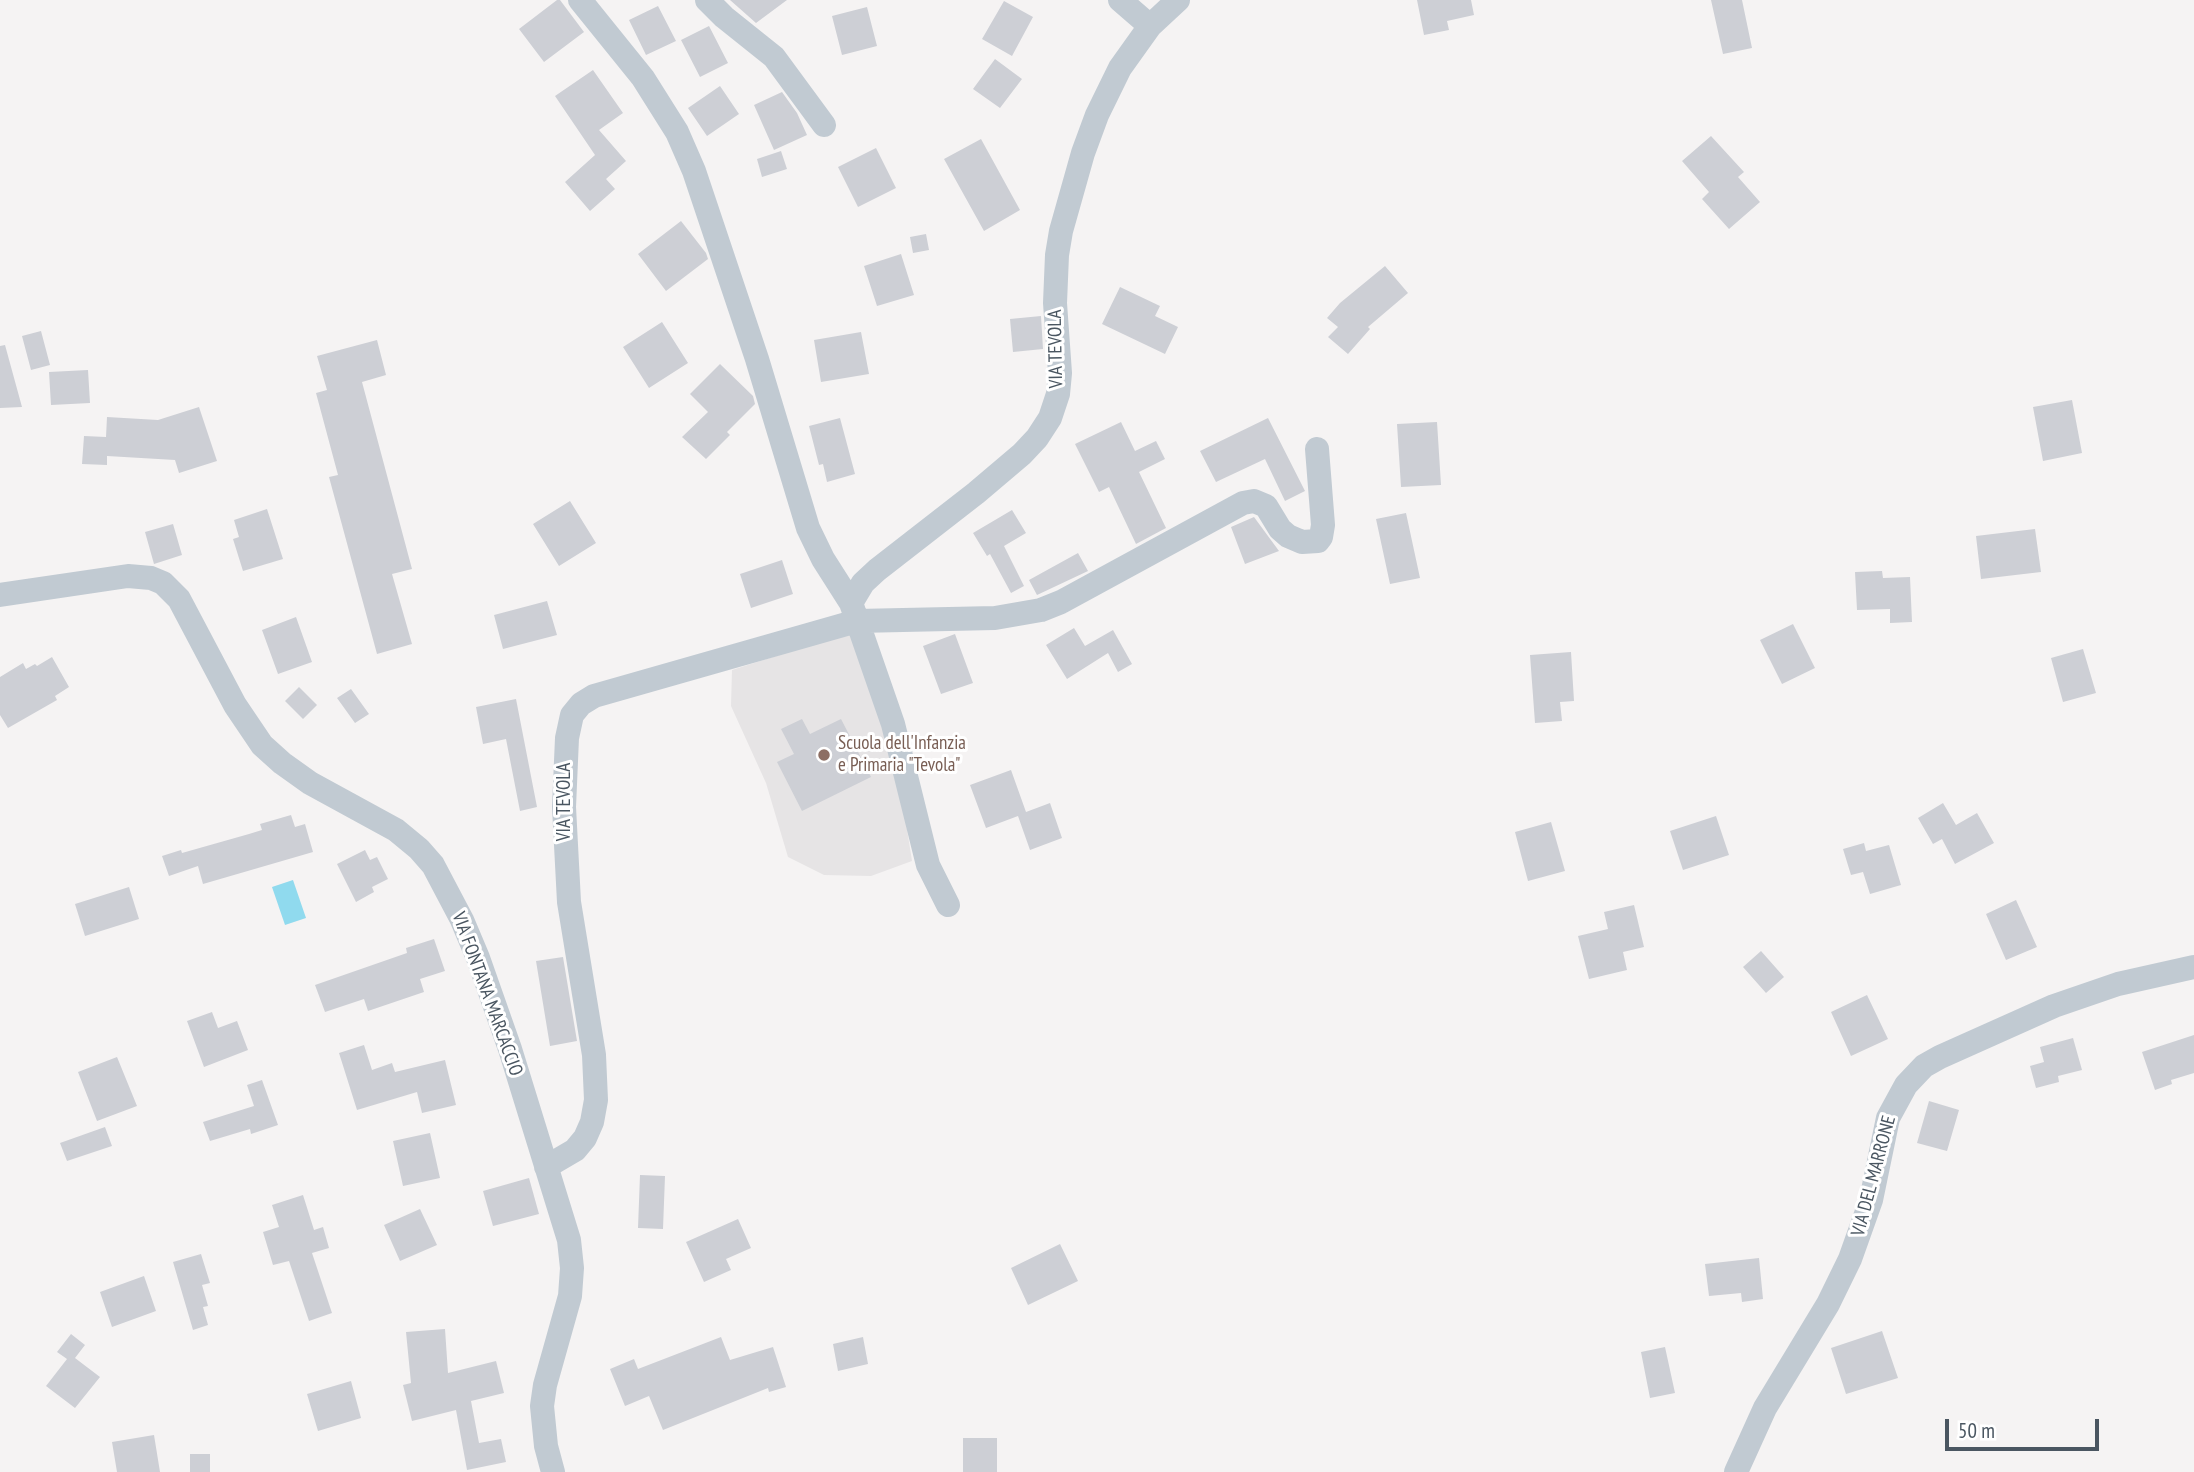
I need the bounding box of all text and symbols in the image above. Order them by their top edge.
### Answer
street label: VIA TEVOLA [1044,309,1068,389]
place label: Scuola dell'Infanzia e Primaria "Tevola" [838,733,966,777]
marker: Scuola dell'Infanzia e Primaria "Tevola" [816,747,832,763]
street label: VIA TEVOLA [554,763,576,841]
street label: VIA FONTANA MARCACCIO [447,909,527,1079]
street label: VIA DEL MARRONE [1847,1113,1901,1239]
scale bar [1949,1406,2103,1450]
text: 50 m [1958,1417,1995,1444]

